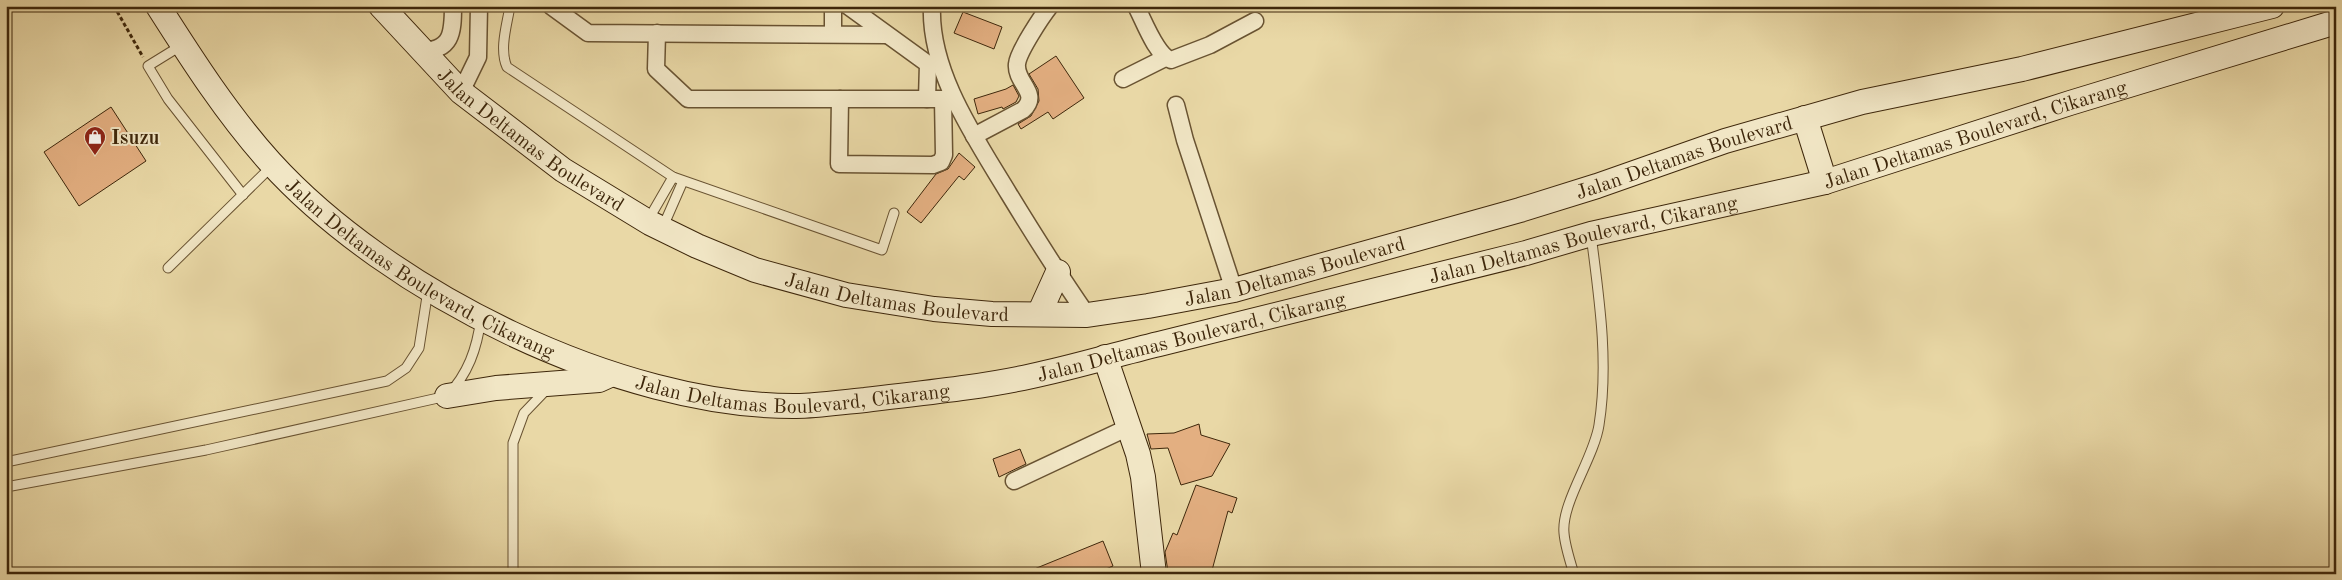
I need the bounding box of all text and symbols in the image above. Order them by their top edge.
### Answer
street label: Jalan Deltamas Boulevard [432,65,627,217]
street label: Jalan Deltamas Boulevard, Cikarang [1821,78,2130,194]
street label: Jalan Deltamas Boulevard [1574,114,1795,204]
shop icon: Isuzu [83,125,107,156]
place label: Isuzu [111,129,160,149]
street label: Jalan Deltamas Boulevard, Cikarang [280,176,557,363]
street label: Jalan Deltamas Boulevard, Cikarang [1427,194,1740,288]
street label: Jalan Deltamas Boulevard [1183,235,1408,311]
street label: Jalan Deltamas Boulevard [782,271,1009,326]
street label: Jalan Deltamas Boulevard, Cikarang [1035,290,1348,387]
street label: Jalan Deltamas Boulevard, Cikarang [633,373,951,418]

